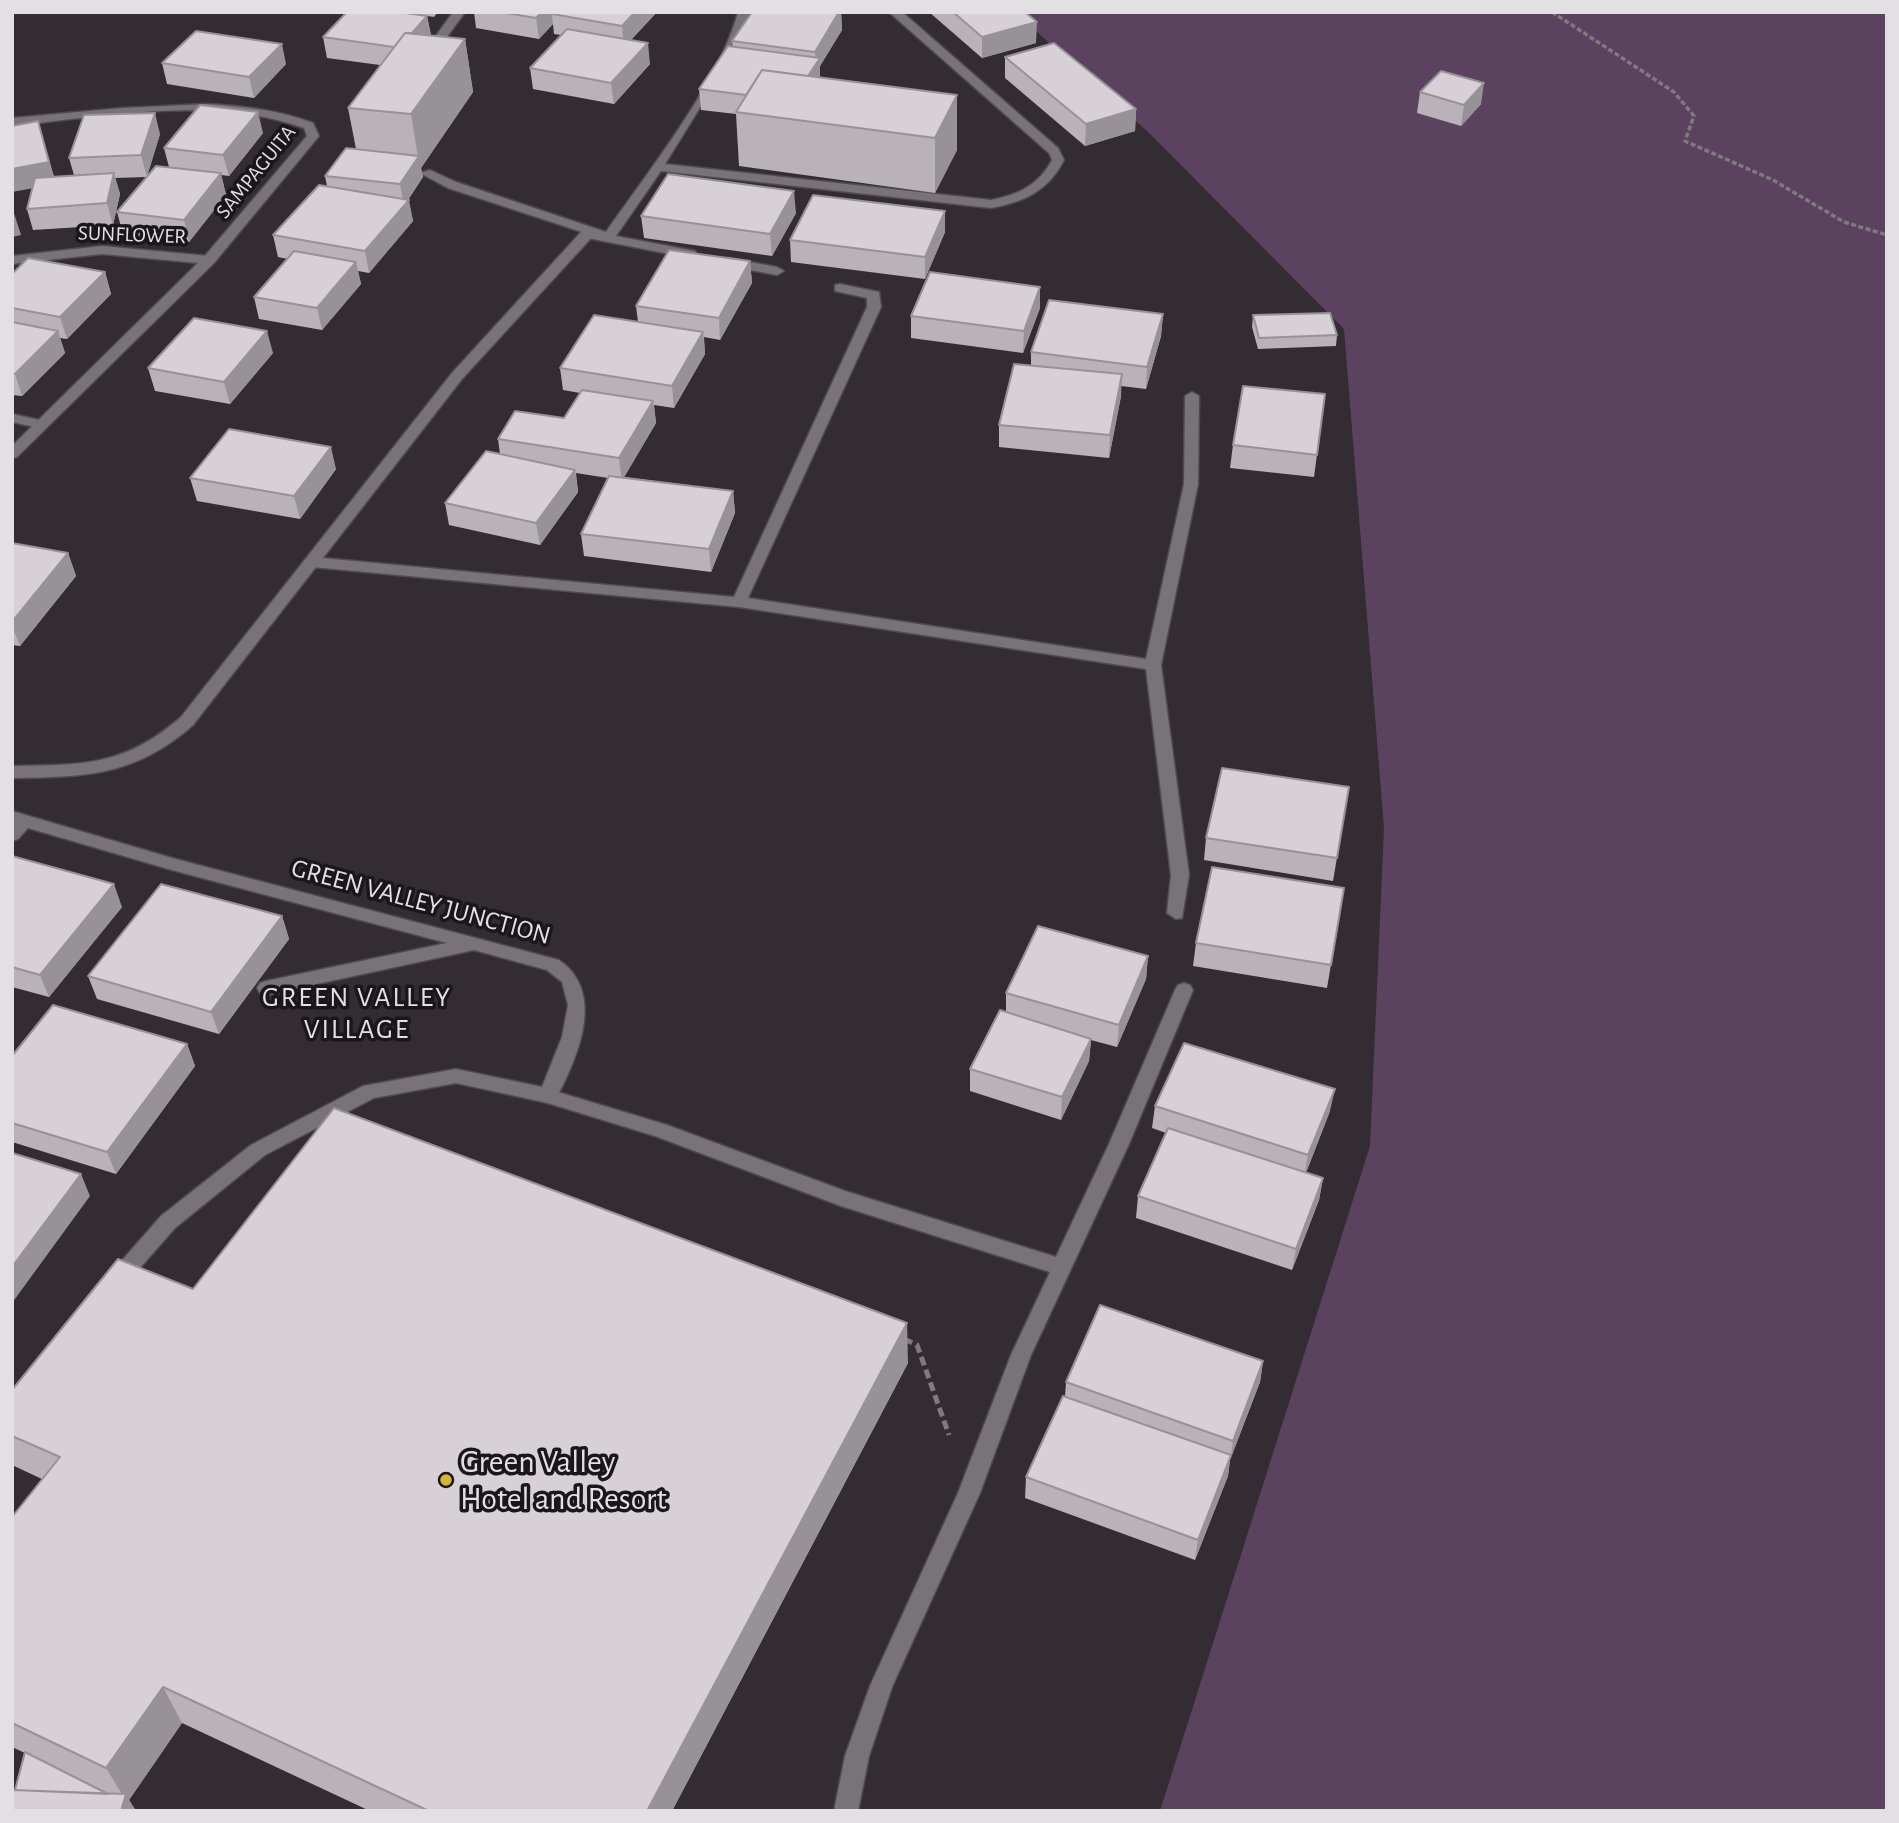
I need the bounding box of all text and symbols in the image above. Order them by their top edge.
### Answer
street label: SAMPAGUITA [211,120,301,224]
street label: SUNFLOWER [78,221,186,249]
street label: GREEN VALLEY JUNCTION [288,852,554,952]
district label: GREEN VALLEY VILLAGE [263,981,451,1047]
place label: Green Valley Hotel and Resort [460,1443,667,1518]
marker: Green Valley Hotel and Resort [438,1472,454,1488]

